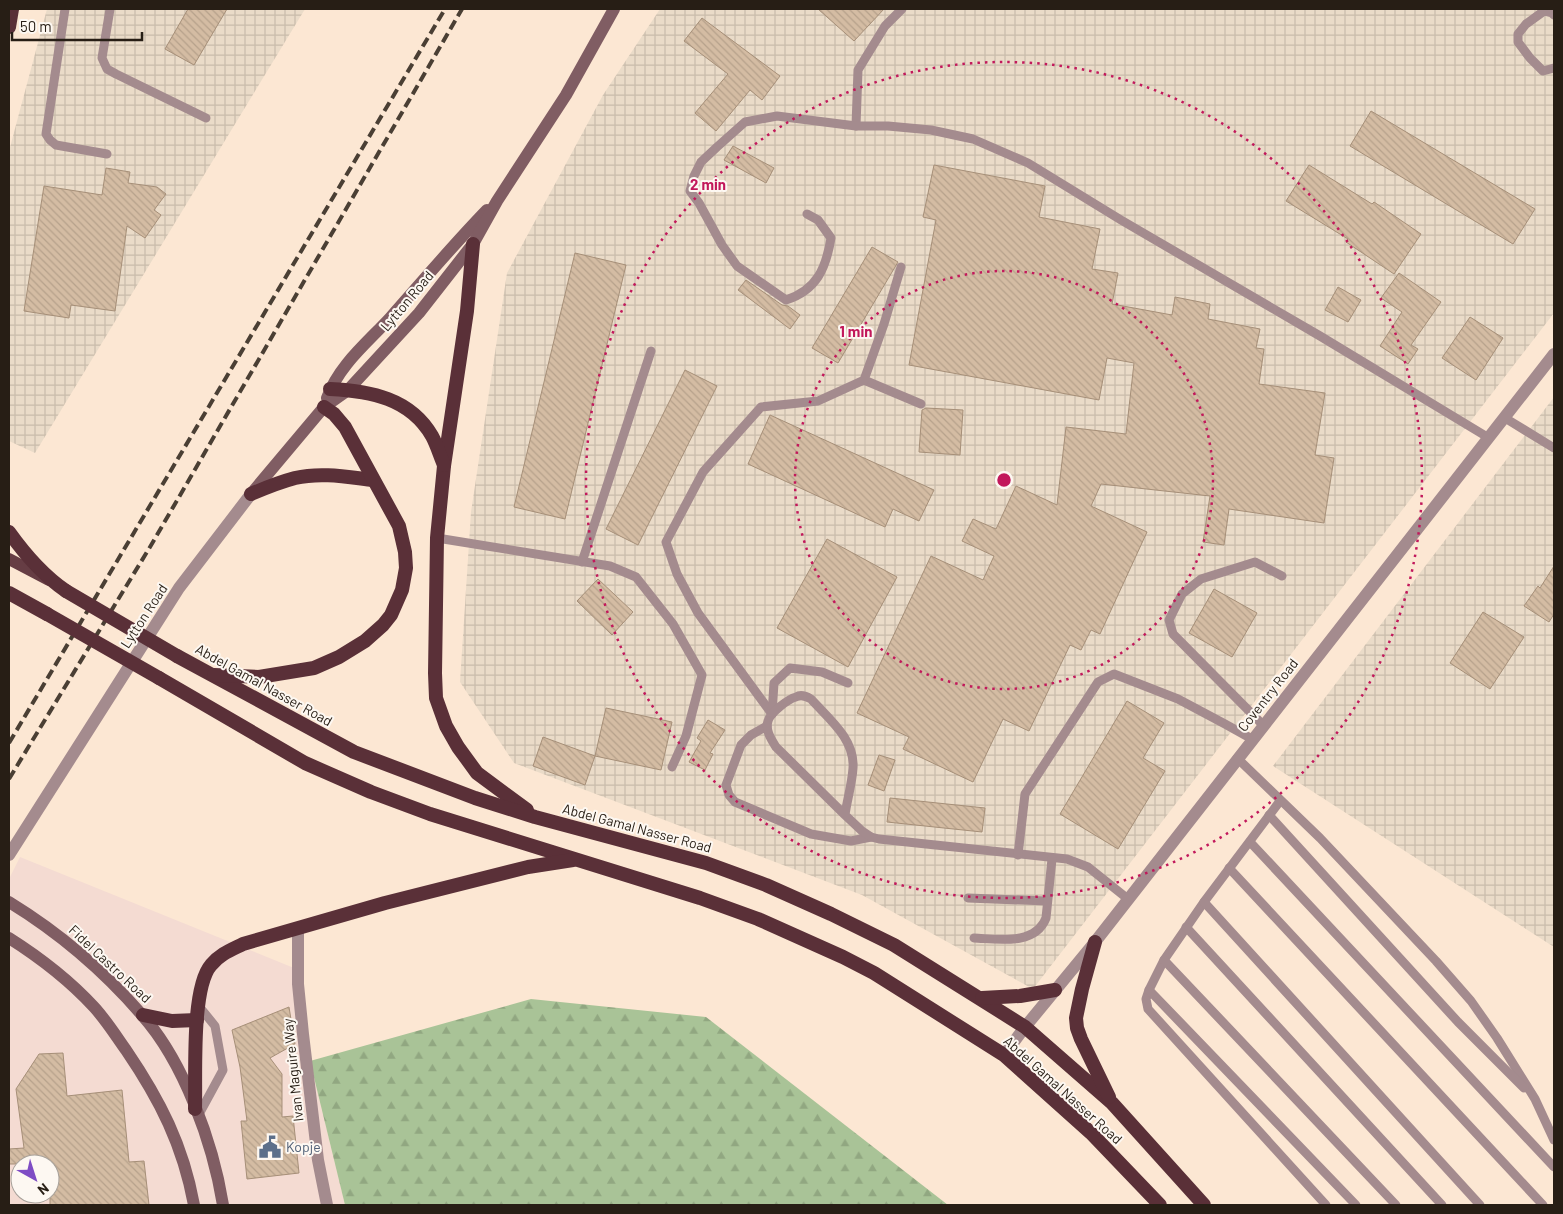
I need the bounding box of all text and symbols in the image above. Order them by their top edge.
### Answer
scale bar [12,10,142,42]
text: 50 m [20,17,52,35]
text: 2 min [690,175,726,193]
street label: Lytton Road [377,267,437,334]
text: 1 min [840,322,872,340]
centre of rings [995,471,1013,489]
street label: Lytton Road [117,580,171,651]
street label: Abdel Gamal Nasser Road [193,640,336,729]
street label: Coventry Road [1234,655,1301,735]
street label: Abdel Gamal Nasser Road [561,799,714,856]
street label: Fidel Castro Road [66,921,155,1006]
street label: Ivan Maguire Way [279,1017,306,1123]
street label: Abdel Gamal Nasser Road [1001,1032,1126,1147]
public building icon: Kopje [257,1134,283,1160]
place label: Kopje [286,1138,321,1155]
north arrow [10,1154,60,1204]
text: N [35,1180,52,1199]

